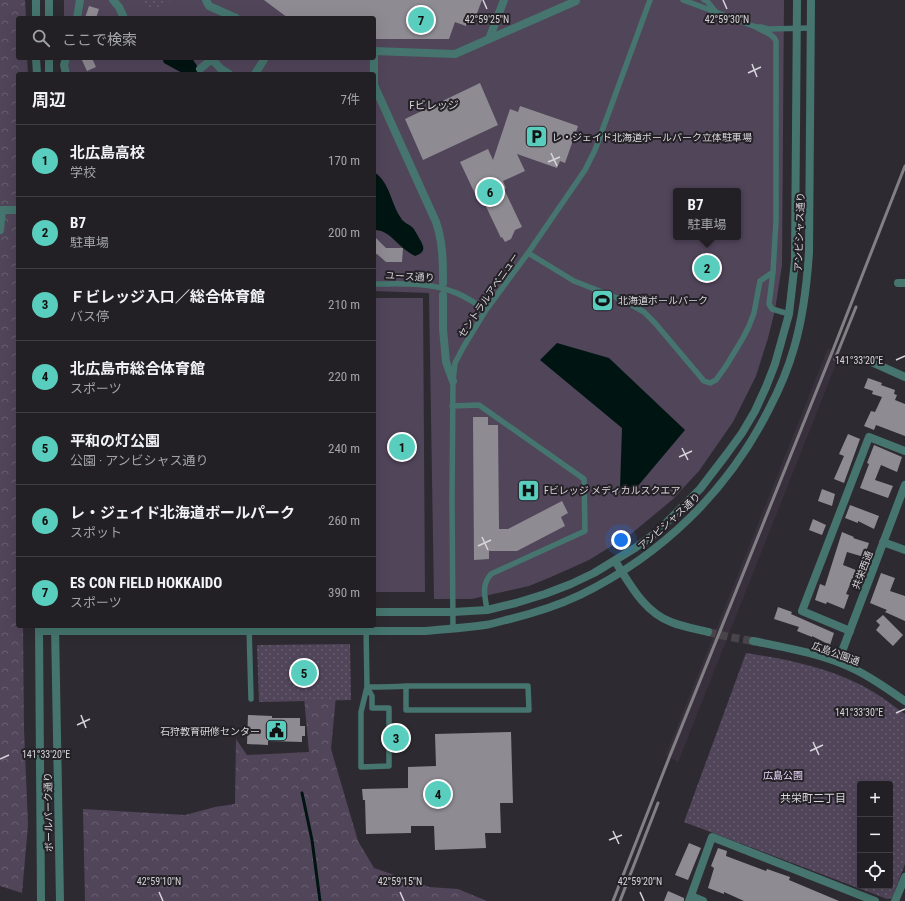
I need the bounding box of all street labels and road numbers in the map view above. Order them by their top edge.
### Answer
street label: アンビシャス通り [793,192,806,272]
street label: セントラルアベニュー [456,251,521,340]
street label: ユース通り [385,270,435,283]
street label: アンビシャス通り [636,491,703,552]
street label: 共栄西通 [850,550,875,591]
street label: 広島公園通 [810,640,861,667]
street label: ボールパーク通り [42,772,55,852]

